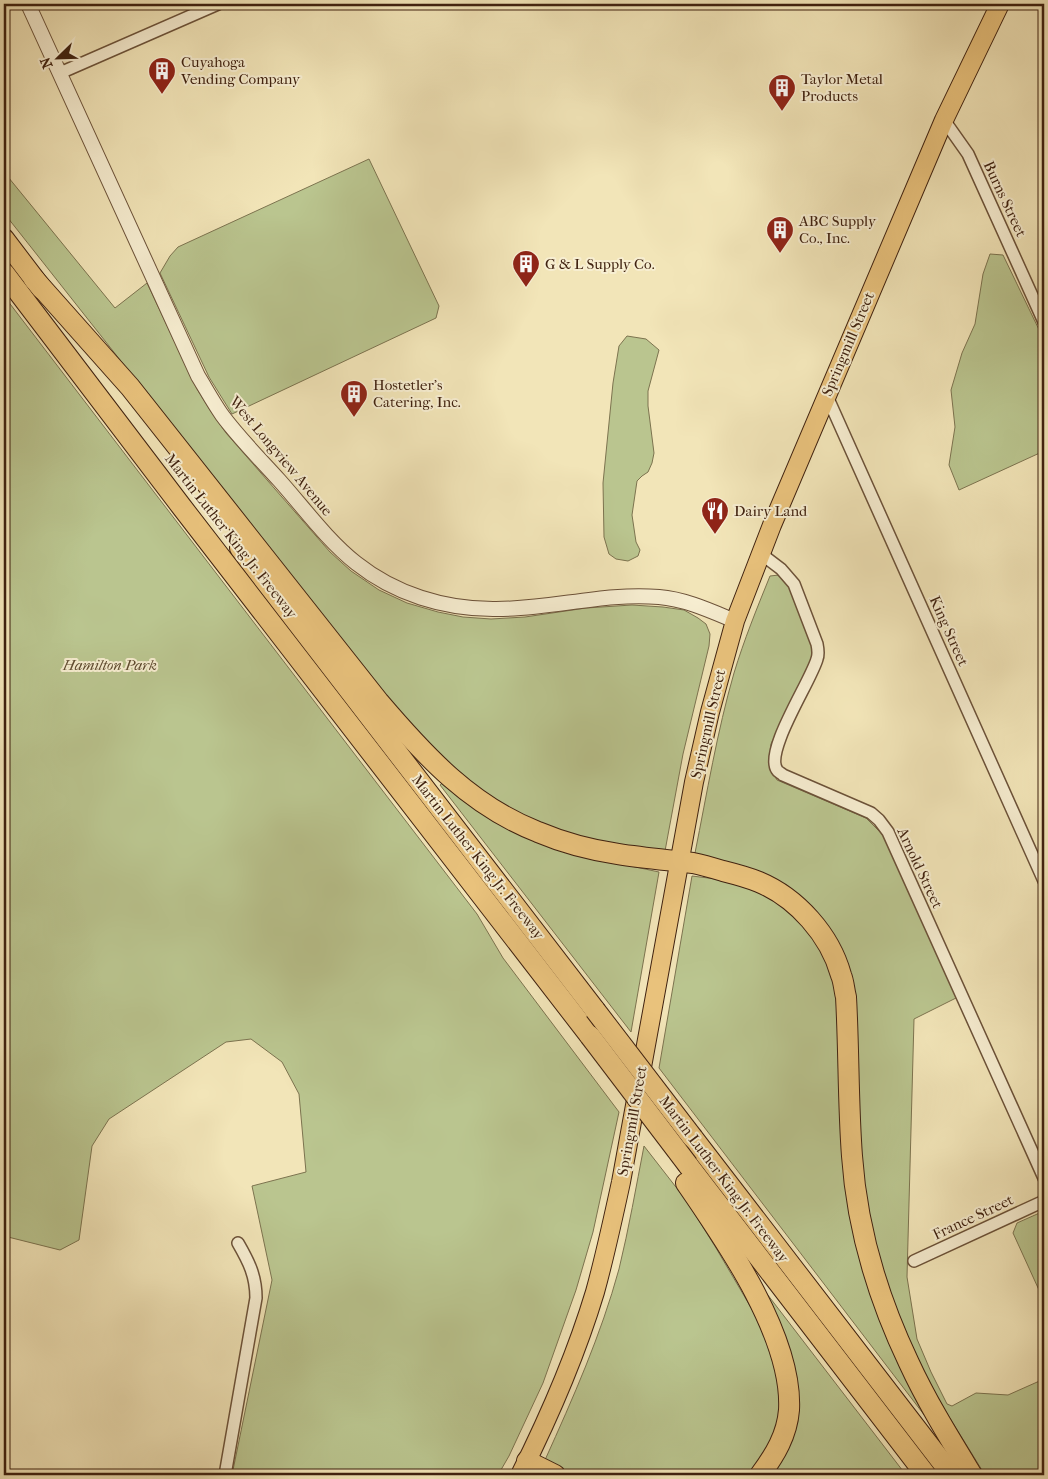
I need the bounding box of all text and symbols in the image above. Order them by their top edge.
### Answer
north arrow [32,32,82,82]
place label: Cuyahoga Vending Company [180,53,301,88]
text: N [36,54,56,71]
building icon: Cuyahoga Vending Company [147,56,177,95]
place label: Taylor Metal Products [801,70,883,105]
building icon: Taylor Metal Products [767,73,797,112]
street label: Burns Street [980,158,1031,240]
place label: ABC Supply Co., Inc. [798,212,877,247]
building icon: ABC Supply Co., Inc. [765,215,795,254]
building icon: G & L Supply Co. [511,249,541,288]
place label: G & L Supply Co. [545,255,655,273]
street label: Springmill Street [818,289,878,399]
place label: Hostetler's Catering, Inc. [373,376,461,411]
building icon: Hostetler's Catering, Inc. [339,379,369,418]
street label: West Longview Avenue [225,392,337,520]
street label: Martin Luther King Jr. Freeway [161,450,302,623]
restaurant icon: Dairy Land [700,496,730,535]
place label: Dairy Land [734,502,808,520]
street label: King Street [926,593,973,669]
park label: Hamilton Park [62,656,157,674]
street label: Springmill Street [687,667,729,780]
street label: Martin Luther King Jr. Freeway [408,771,549,944]
street label: Arnold Street [893,824,947,912]
street label: Springmill Street [613,1064,651,1177]
street label: Martin Luther King Jr. Freeway [655,1092,793,1267]
street label: France Street [930,1190,1017,1244]

